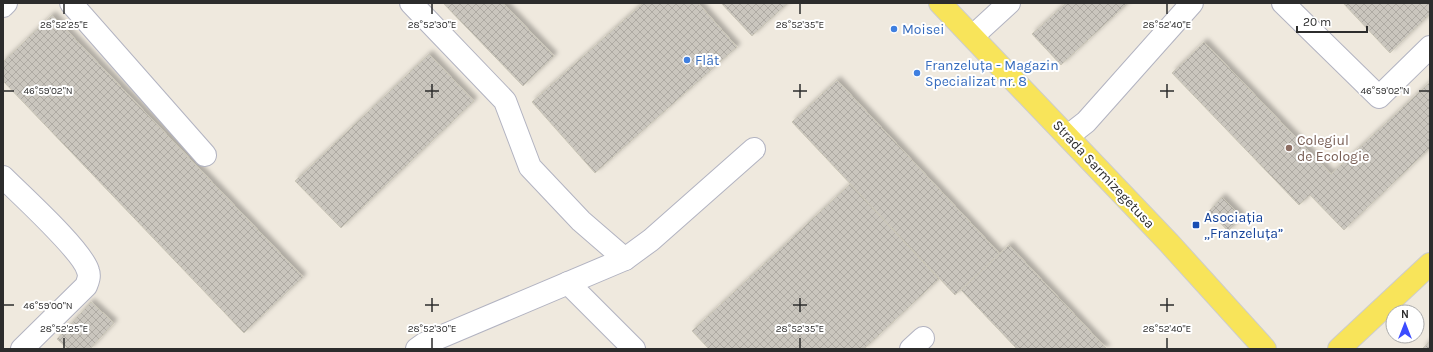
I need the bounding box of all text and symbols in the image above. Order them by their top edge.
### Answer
scale bar [1297,8,1367,34]
text: 20 m [1303,15,1331,29]
text: 28°52'25"E [40,19,88,31]
text: 28°52'30"E [408,19,456,31]
text: 28°52'35"E [776,19,824,31]
text: 28°52'40"E [1143,19,1191,31]
place label: Moisei [902,21,944,38]
marker: Moisei [889,24,899,34]
place label: Flät [695,52,719,69]
marker: Flät [682,55,692,65]
place label: Franzeluța - Magazin Specializat nr. 8 [925,57,1059,90]
marker: Franzeluța - Magazin Specializat nr. 8 [912,68,922,78]
text: 46°59'02"N [23,85,73,97]
text: 46°59'02"N [1360,85,1410,97]
street label: Strada Sarmizegetusa [1049,117,1158,232]
place label: Colegiul de Ecologie [1297,132,1369,165]
marker: Colegiul de Ecologie [1284,143,1294,153]
place label: Asociația „Franzeluța” [1204,209,1283,242]
marker: Asociația „Franzeluța” [1191,220,1201,230]
text: 46°59'00"N [23,300,73,312]
north arrow [1385,304,1425,344]
text: N [1401,308,1409,321]
text: 28°52'25"E [40,323,88,335]
text: 28°52'30"E [408,323,456,335]
text: 28°52'35"E [776,323,824,335]
text: 28°52'40"E [1143,323,1191,335]

